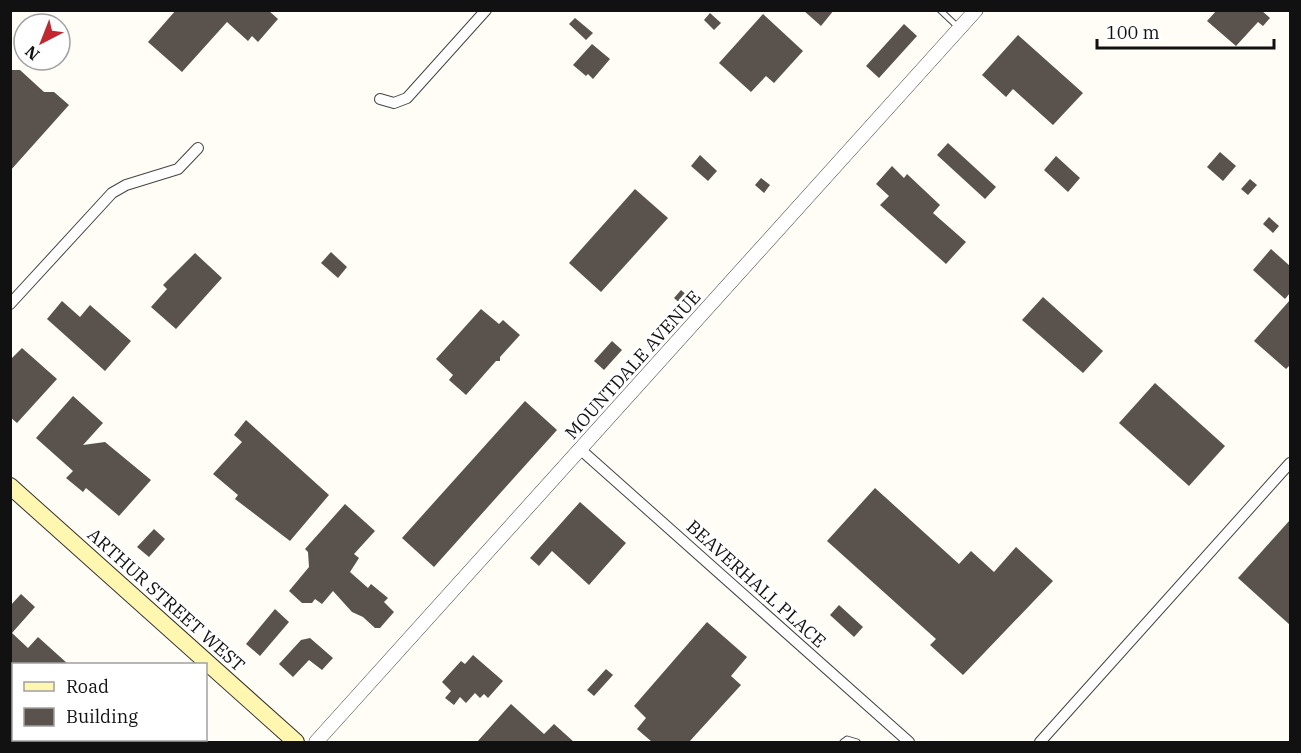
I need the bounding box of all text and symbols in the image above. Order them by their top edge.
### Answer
north arrow [12,12,72,72]
scale bar [1097,12,1274,50]
text: 100 m [1106,21,1160,44]
text: N [21,41,43,65]
street label: MOUNTDALE AVENUE [560,286,706,444]
street label: BEAVERHALL PLACE [682,515,831,652]
street label: ARTHUR STREET WEST [83,523,250,676]
legend [12,663,207,741]
text: Road [66,675,109,698]
text: Building [66,705,138,728]

